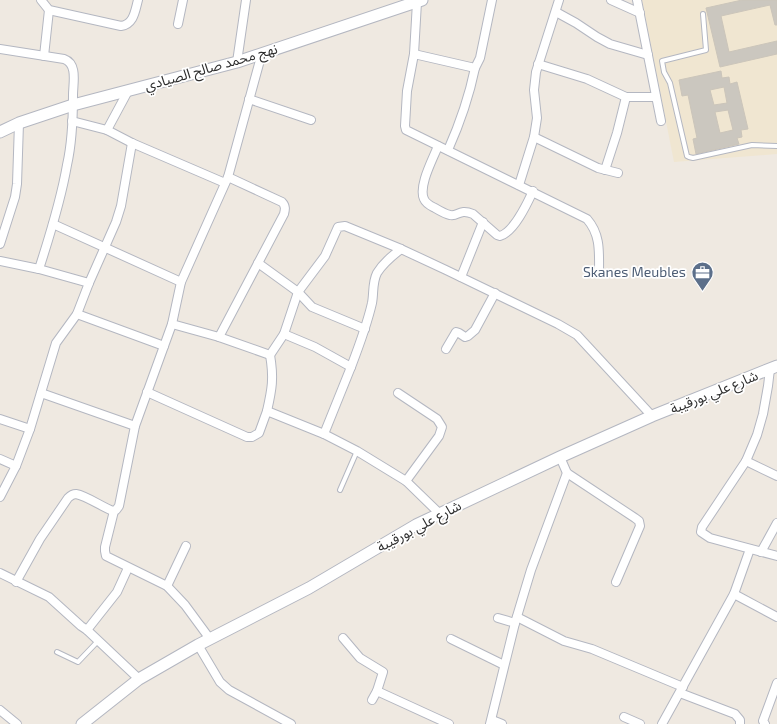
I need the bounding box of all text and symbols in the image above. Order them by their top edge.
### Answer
street label: نهج محمد صالح الصيادي [142,39,280,97]
office icon: Skanes Meubles [689,259,715,292]
place label: Skanes Meubles [583,263,686,280]
street label: شارع علي بورقيبة [667,366,761,420]
street label: شارع علي بورقيبة [374,496,465,558]

